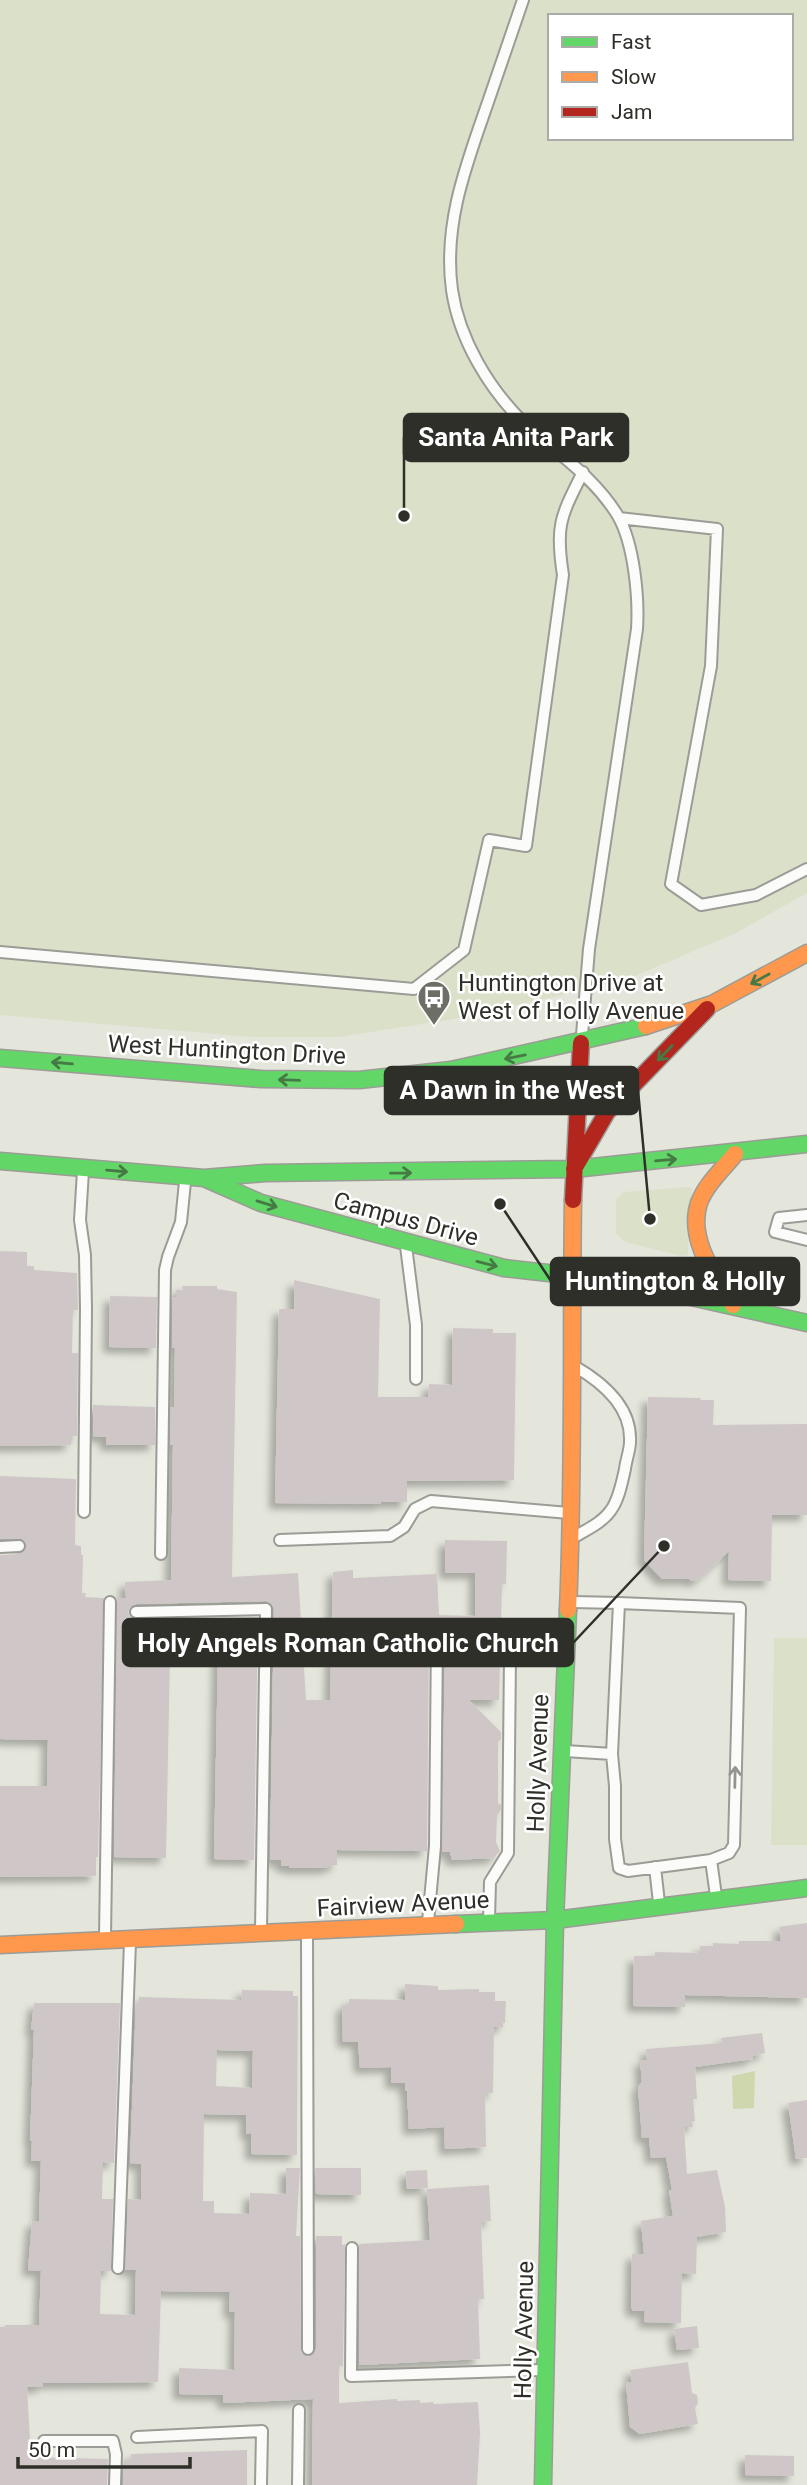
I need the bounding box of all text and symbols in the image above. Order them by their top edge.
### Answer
legend [548,14,793,140]
text: Fast [611,30,652,54]
text: Slow [611,65,657,89]
text: Jam [611,100,652,124]
callout: Santa Anita Park [404,414,628,461]
text: Santa Anita Park [418,422,615,452]
place label: Huntington Drive at West of Holly Avenue [458,969,684,1025]
one-way arrow [750,973,771,986]
bus stop icon: Huntington Drive at West of Holly Avenue [415,978,453,1027]
street label: West Huntington Drive [107,1030,347,1070]
one-way arrow [656,1044,673,1061]
one-way arrow [504,1051,527,1064]
one-way arrow [51,1056,74,1069]
callout: A Dawn in the West [385,1067,638,1114]
one-way arrow [278,1074,301,1087]
text: A Dawn in the West [399,1075,625,1105]
one-way arrow [654,1153,677,1166]
one-way arrow [105,1165,128,1178]
one-way arrow [390,1166,413,1179]
street label: Campus Drive [331,1186,481,1252]
one-way arrow [256,1199,278,1211]
one-way arrow [475,1258,498,1271]
callout: Huntington & Holly [551,1258,799,1305]
text: Huntington & Holly [565,1266,786,1296]
callout: Holy Angels Roman Catholic Church [123,1619,573,1666]
text: Holy Angels Roman Catholic Church [137,1628,559,1658]
street label: Holly Avenue [522,1693,554,1833]
one-way arrow [729,1766,742,1789]
street label: Fairview Avenue [316,1885,490,1923]
street label: Holly Avenue [509,2261,539,2399]
scale bar [18,2426,189,2470]
text: 50 m [28,2438,75,2462]

